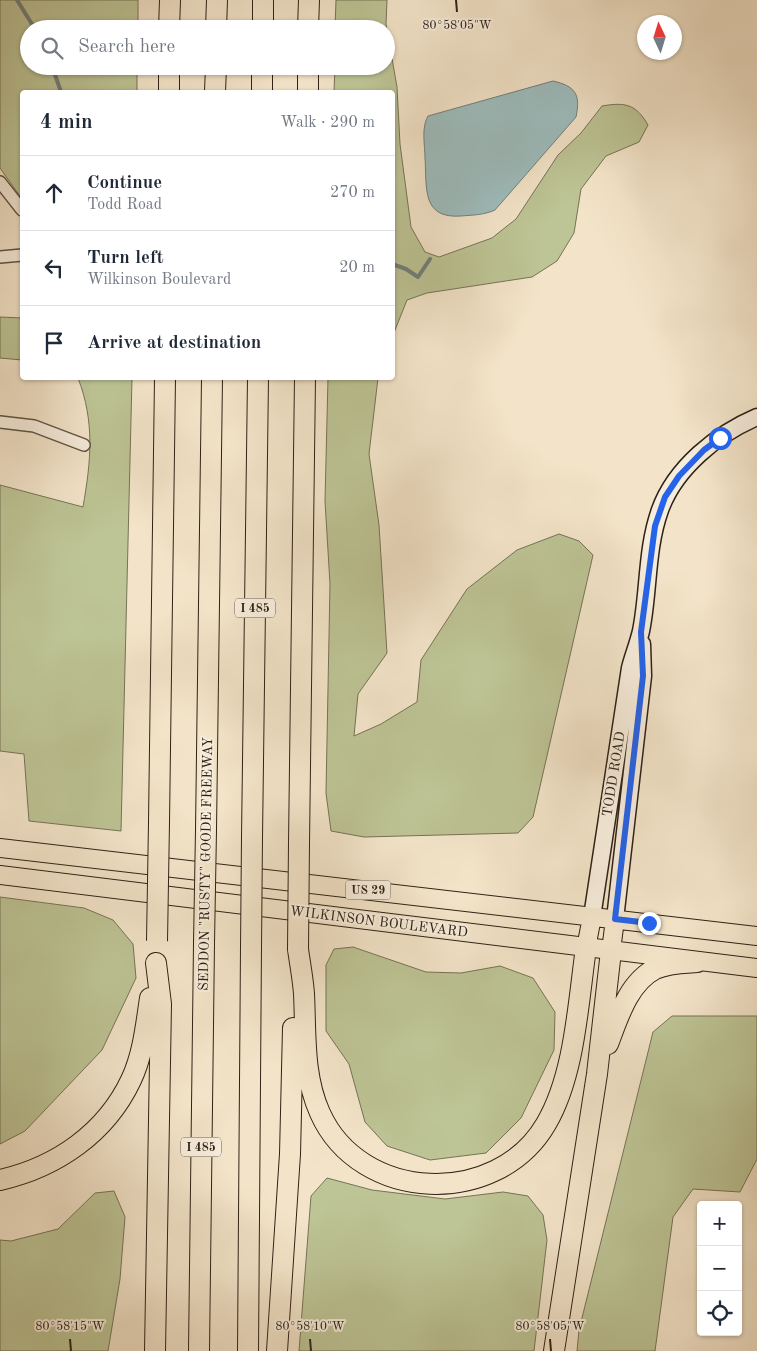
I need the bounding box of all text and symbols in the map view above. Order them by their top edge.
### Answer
north arrow [637,15,682,60]
text: 80°58'05"W [422,19,492,32]
search box [20,20,395,75]
icon: search [38,34,66,62]
text: Search here [78,38,175,57]
text: 4 min [40,112,93,133]
text: Walk · 290 m [280,115,375,131]
text: Continue [87,174,162,193]
icon: ahead [40,179,68,207]
text: 270 m [330,185,375,201]
text: Todd Road [87,197,162,213]
text: Turn left [87,249,164,268]
icon: left [40,254,68,282]
text: 20 m [339,260,375,276]
text: Wilkinson Boulevard [87,272,231,288]
icon: arrive [40,329,68,357]
text: Arrive at destination [87,334,261,353]
route start [709,427,732,450]
road number: I 485 [235,598,275,618]
street label: TODD ROAD [600,730,628,818]
street label: SEDDON "RUSTY" GOODE FREEWAY [197,737,215,991]
road number: US 29 [346,880,390,900]
street label: WILKINSON BOULEVARD [289,904,469,940]
route end [638,912,661,935]
road number: I 485 [181,1138,221,1156]
map controls [697,1201,742,1336]
button: + [697,1201,742,1246]
button: − [697,1246,742,1291]
button: locate [697,1291,742,1336]
text: 80°58'15"W [35,1320,105,1333]
text: 80°58'10"W [275,1320,345,1333]
text: 80°58'05"W [515,1320,585,1333]

